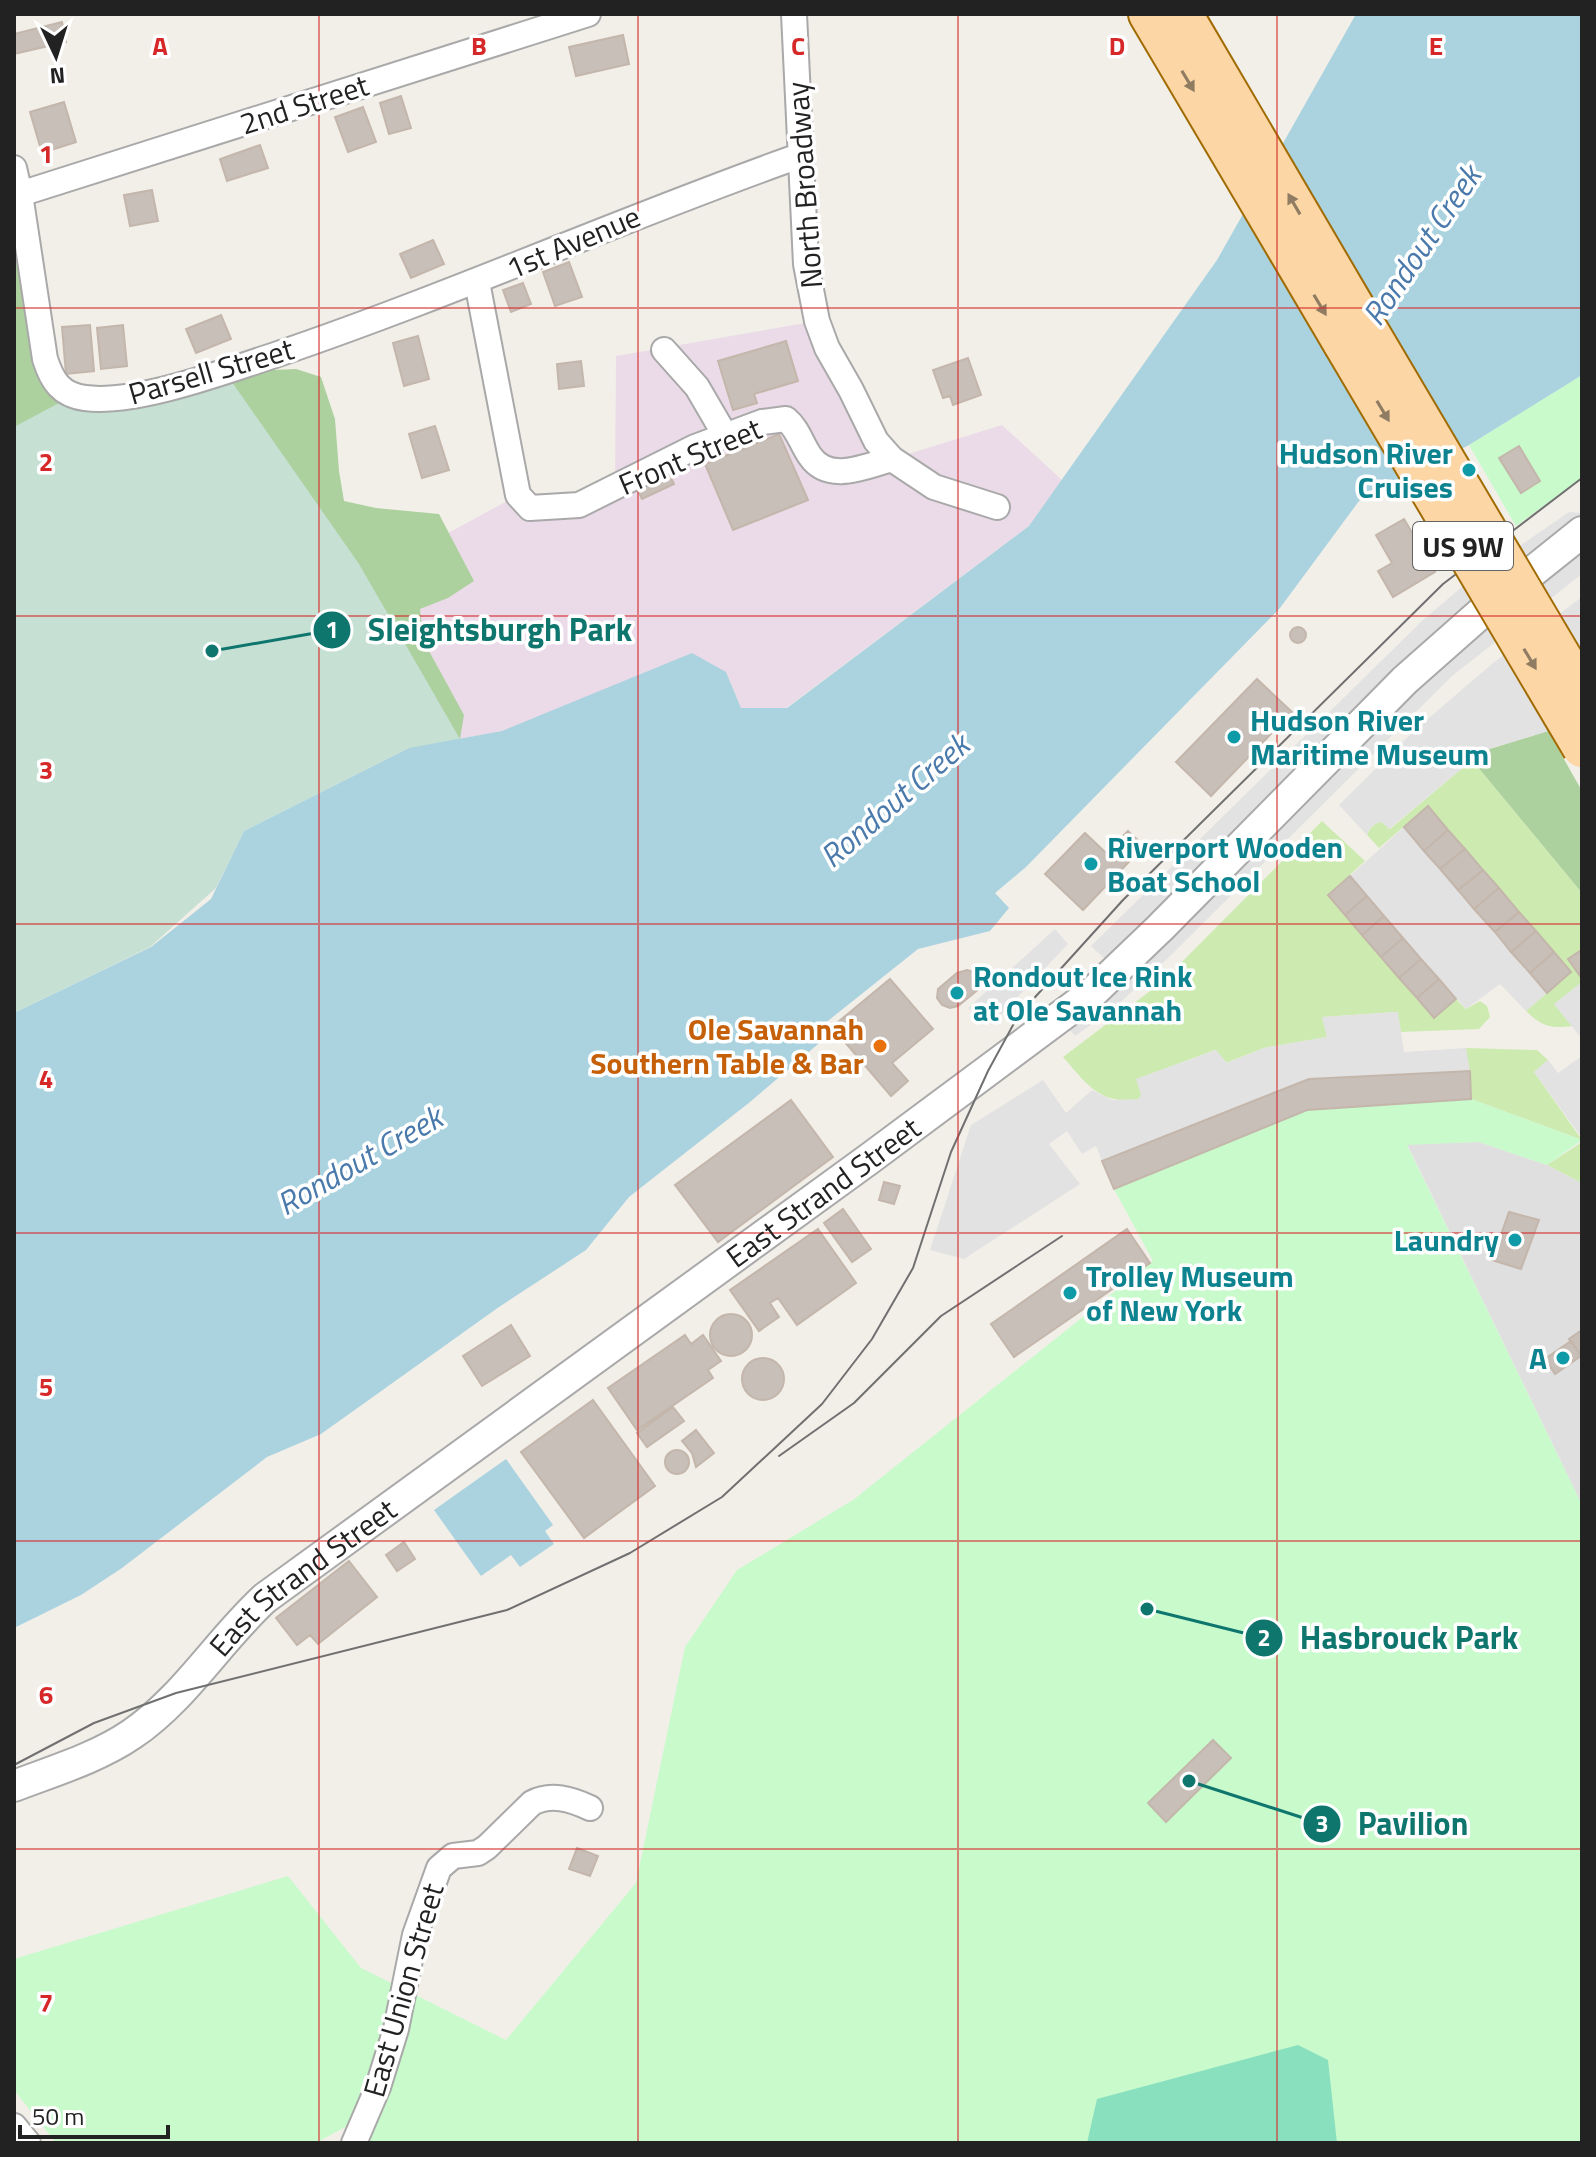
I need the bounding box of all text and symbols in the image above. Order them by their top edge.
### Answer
north arrow [16,16,96,96]
text: A [152,26,168,65]
text: B [471,26,487,65]
text: C [791,26,805,65]
text: D [1109,26,1125,65]
text: E [1429,26,1443,65]
text: N [49,58,66,93]
street label: 2nd Street [234,61,375,146]
one-way arrow [1181,70,1195,92]
street label: North Broadway [774,80,834,290]
text: 1 [39,134,53,173]
water label: Rondout Creek [1350,152,1495,335]
street label: 1st Avenue [499,193,647,291]
one-way arrow [1287,193,1301,215]
one-way arrow [1313,294,1327,316]
street label: Parsell Street [123,325,299,417]
one-way arrow [1376,400,1390,422]
street label: Front Street [611,405,769,507]
place label: Hudson River Cruises [1279,430,1453,510]
text: 2 [39,442,53,481]
marker: Hudson River Cruises [1460,461,1478,479]
road number: US 9W [1413,522,1513,570]
callout: Sleightsburgh Park [312,602,648,658]
text: Sleightsburgh Park [368,605,633,653]
text: 1 [325,611,339,647]
one-way arrow [1522,648,1536,670]
place label: Hudson River Maritime Museum [1250,697,1489,777]
water label: Rondout Creek [809,719,982,879]
marker: Hudson River Maritime Museum [1225,728,1243,746]
text: 3 [39,750,53,789]
place label: Riverport Wooden Boat School [1107,824,1343,904]
marker: Riverport Wooden Boat School [1082,855,1100,873]
place label: Rondout Ice Rink at Ole Savannah [973,953,1193,1033]
marker: Rondout Ice Rink at Ole Savannah [948,984,966,1002]
place label: Ole Savannah Southern Table & Bar [590,1006,864,1086]
marker: Ole Savannah Southern Table & Bar [871,1037,889,1055]
text: 4 [39,1059,53,1098]
water label: Rondout Creek [267,1091,454,1227]
street label: East Strand Street [716,1105,930,1279]
place label: Laundry [1394,1217,1499,1263]
marker: Laundry [1506,1231,1524,1249]
place label: Trolley Museum of New York [1086,1253,1294,1333]
marker: Trolley Museum of New York [1061,1284,1079,1302]
place label: A [1529,1335,1547,1381]
marker: A [1554,1349,1572,1367]
text: 5 [39,1367,53,1406]
street label: East Strand Street [198,1487,406,1667]
callout: Hasbrouck Park [1244,1610,1534,1666]
text: Hasbrouck Park [1300,1613,1519,1661]
text: 2 [1257,1619,1271,1655]
text: 6 [39,1675,53,1714]
callout: Pavilion [1302,1796,1485,1852]
text: Pavilion [1358,1799,1468,1847]
text: 3 [1315,1805,1329,1841]
street label: East Union Street [350,1877,456,2102]
text: 7 [39,1983,53,2022]
scale bar [20,2089,168,2139]
text: 50 m [32,2098,84,2134]

